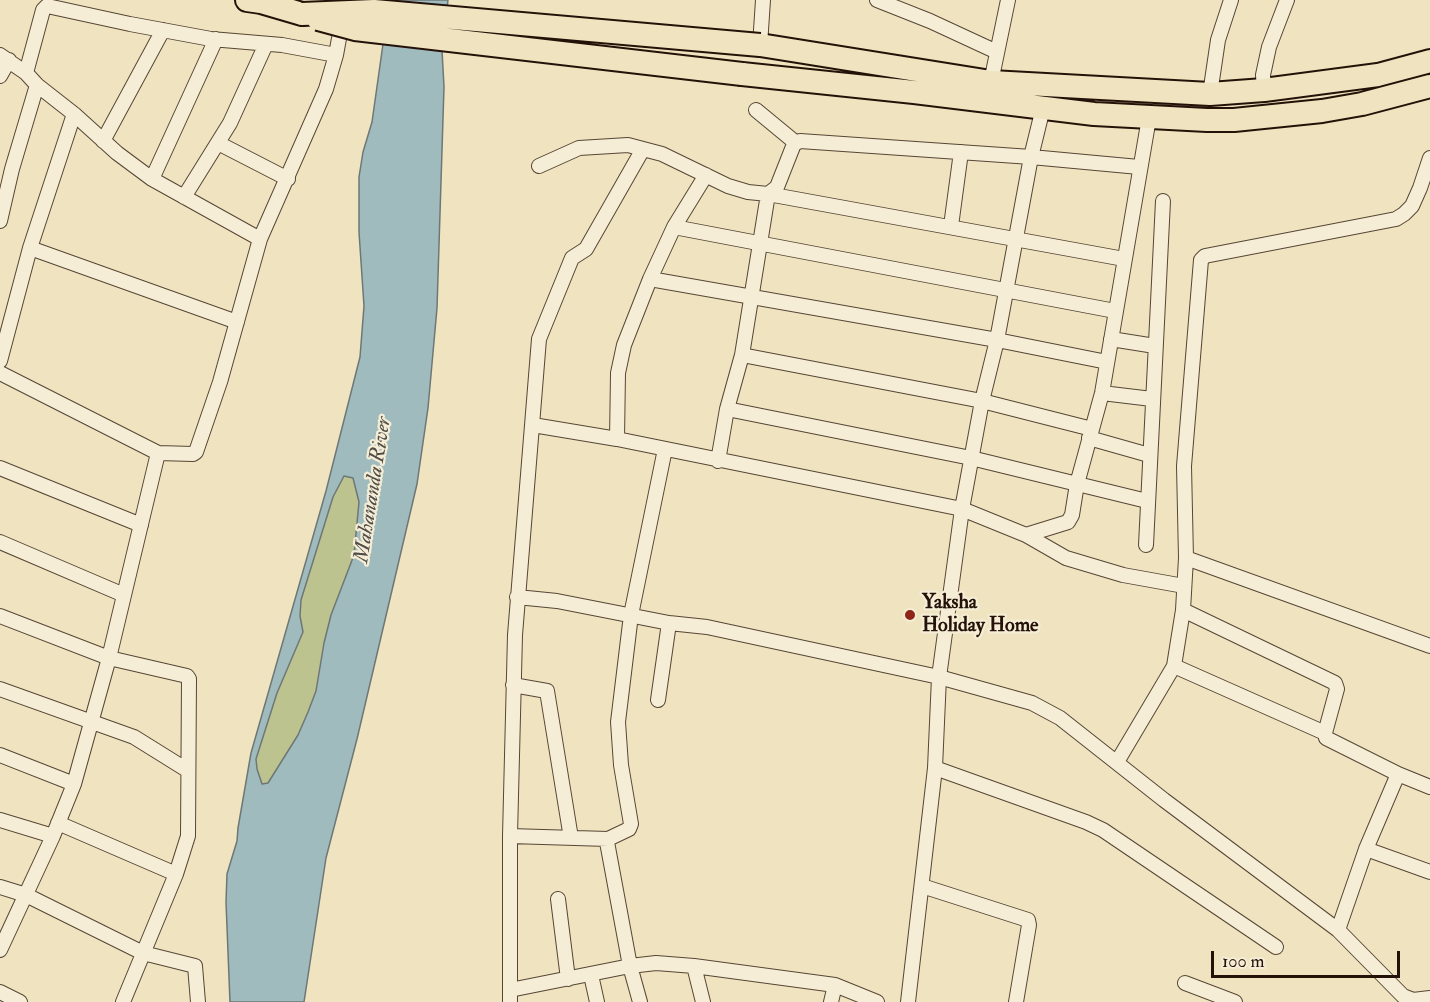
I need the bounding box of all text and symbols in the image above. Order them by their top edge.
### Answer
water label: Mahananda River [350,415,398,565]
place label: Yaksha Holiday Home [922,592,1038,639]
marker: Yaksha Holiday Home [903,608,917,622]
scale bar [1214,939,1403,977]
text: 100 m [1222,950,1265,973]

